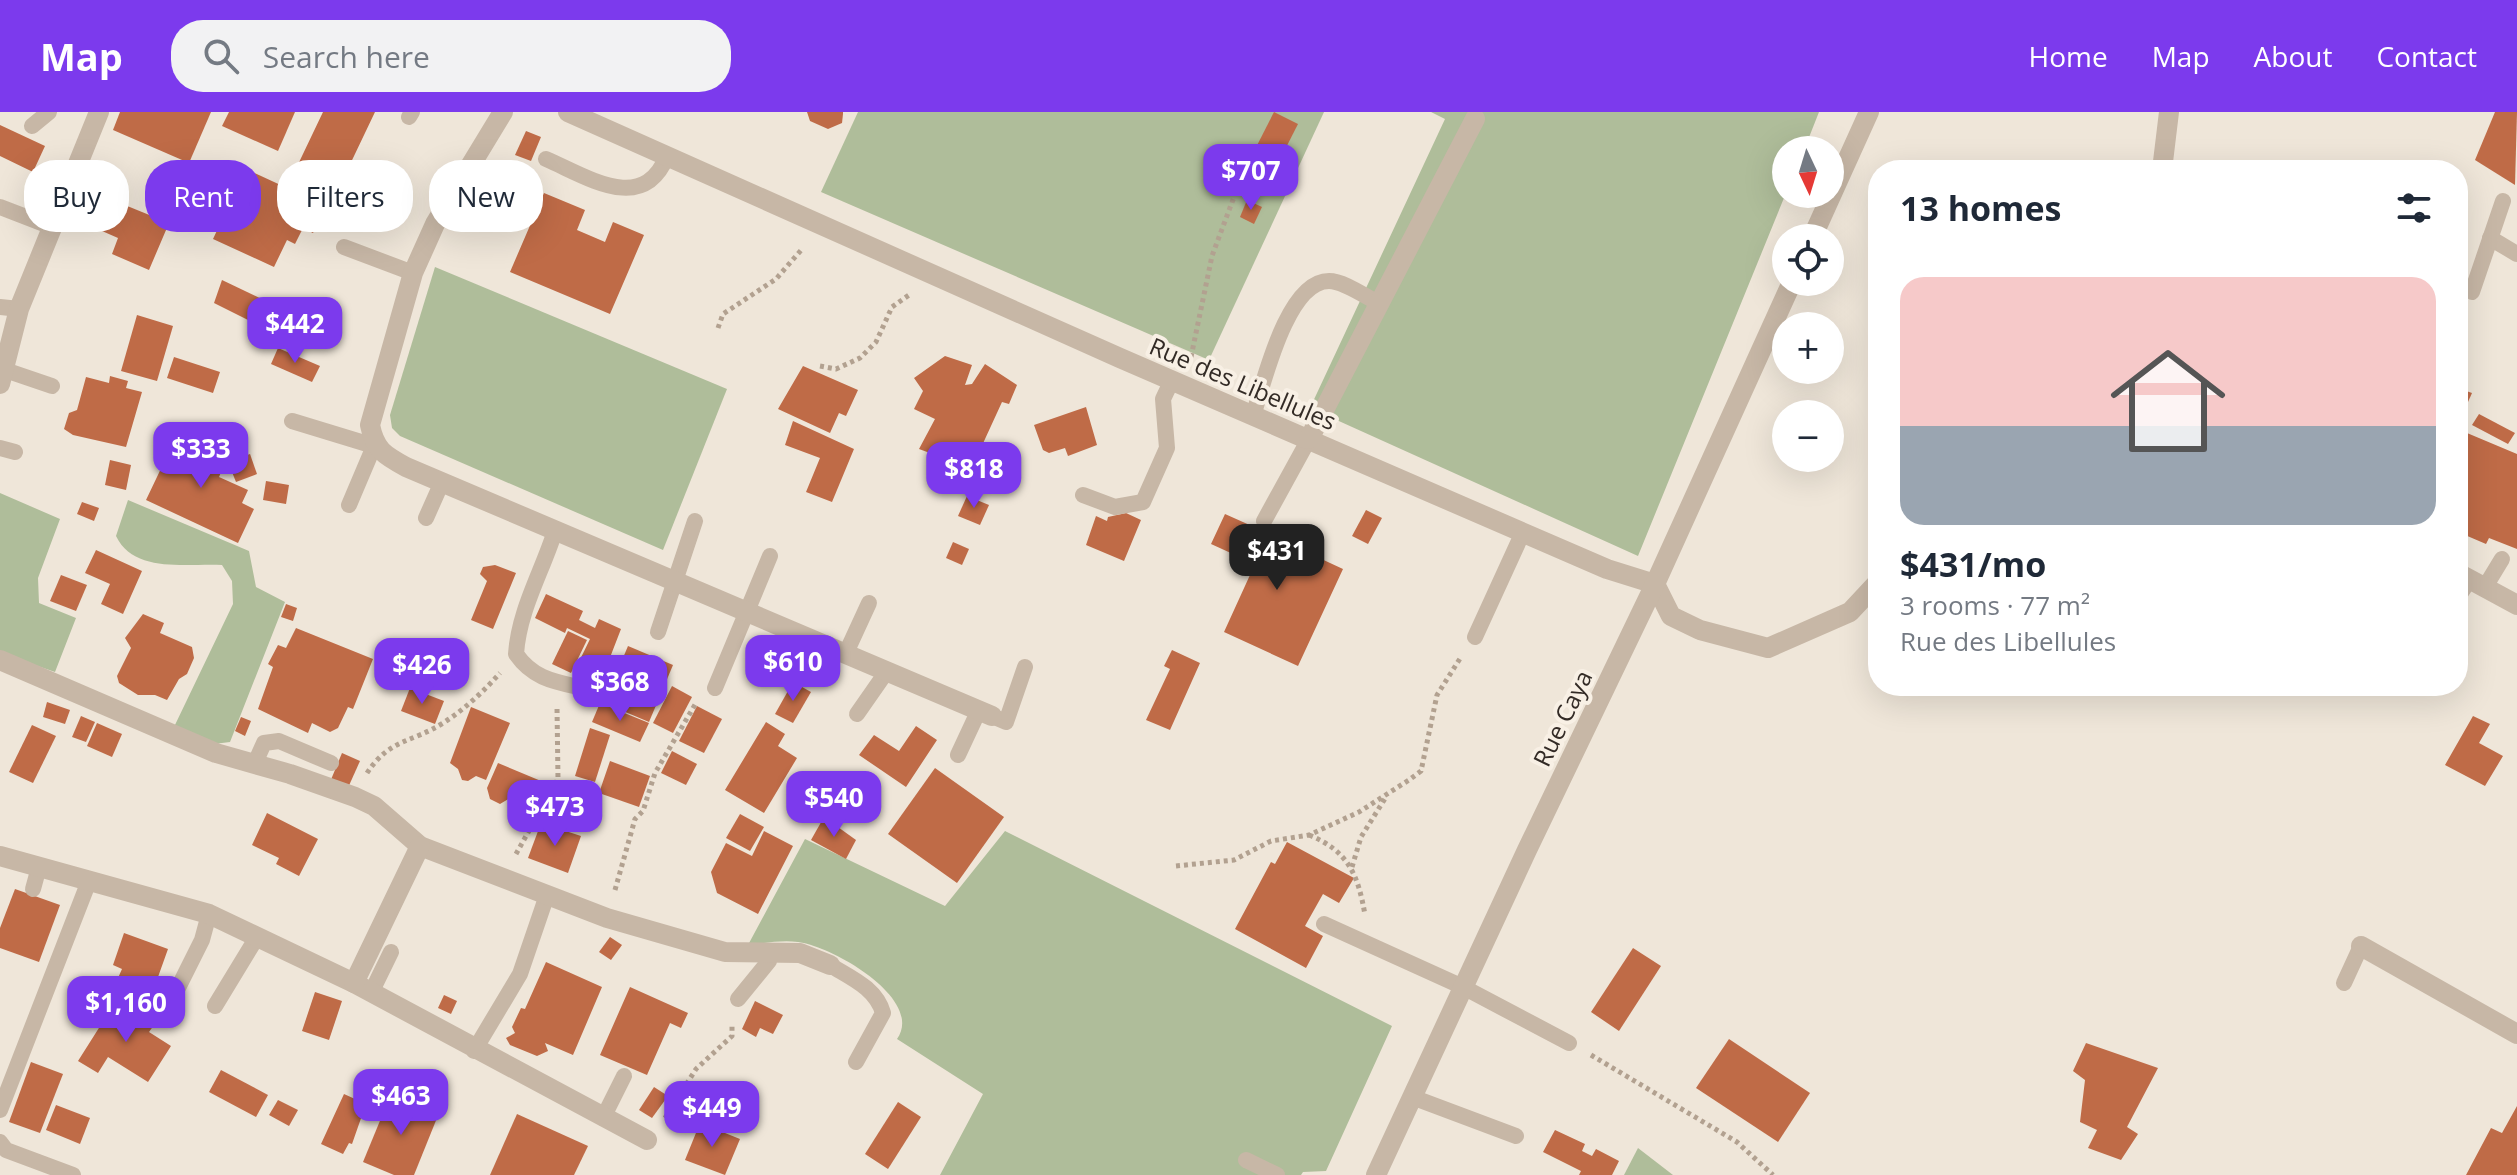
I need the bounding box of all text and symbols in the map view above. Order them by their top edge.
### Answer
search box [171,20,731,92]
text: Map [40,30,123,82]
icon: search [199,34,243,78]
text: Search here [263,36,430,77]
text: Home [2029,37,2108,75]
text: Map [2152,37,2210,75]
text: About [2254,37,2332,75]
text: Contact [2376,37,2477,75]
north arrow [1772,136,1844,208]
map controls [1772,136,1844,472]
pin: $707 [1204,144,1298,212]
text: $707 [1221,152,1281,188]
chip: Buy [24,160,129,232]
chip: Rent [145,160,261,232]
chip: Filters [277,160,413,232]
chip: New [429,160,543,232]
text: 13 homes [1900,185,2061,231]
icon: filters [2392,186,2436,230]
button: locate [1772,224,1844,296]
pin: $442 [248,297,342,365]
text: $442 [265,305,325,341]
button: + [1772,312,1844,384]
street label: Rue des Libellules [1145,329,1341,437]
icon: home [2096,329,2240,473]
button: − [1772,400,1844,472]
pin: $333 [154,422,248,490]
text: $333 [171,430,231,466]
pin: $818 [927,442,1021,510]
text: $818 [944,450,1004,486]
pin: $431 [1230,524,1324,592]
text: $431 [1247,532,1307,568]
text: $431/mo [1900,541,2046,587]
text: 3 rooms · 77 m² [1900,587,2090,623]
text: Rue des Libellules [1900,623,2116,659]
pin: $610 [746,635,840,703]
pin: $426 [375,638,469,706]
text: $610 [763,643,823,679]
text: $426 [392,646,452,682]
pin: $368 [573,655,667,723]
text: $368 [590,663,650,699]
street label: Rue Caya [1525,664,1599,772]
pin: $540 [787,771,881,839]
text: $540 [804,779,864,815]
pin: $473 [508,780,602,848]
text: $473 [525,788,585,824]
pin: $1,160 [61,976,191,1044]
text: $1,160 [85,984,167,1020]
pin: $463 [354,1069,448,1137]
text: $463 [371,1077,431,1113]
pin: $449 [665,1081,759,1149]
text: $449 [682,1089,742,1125]

